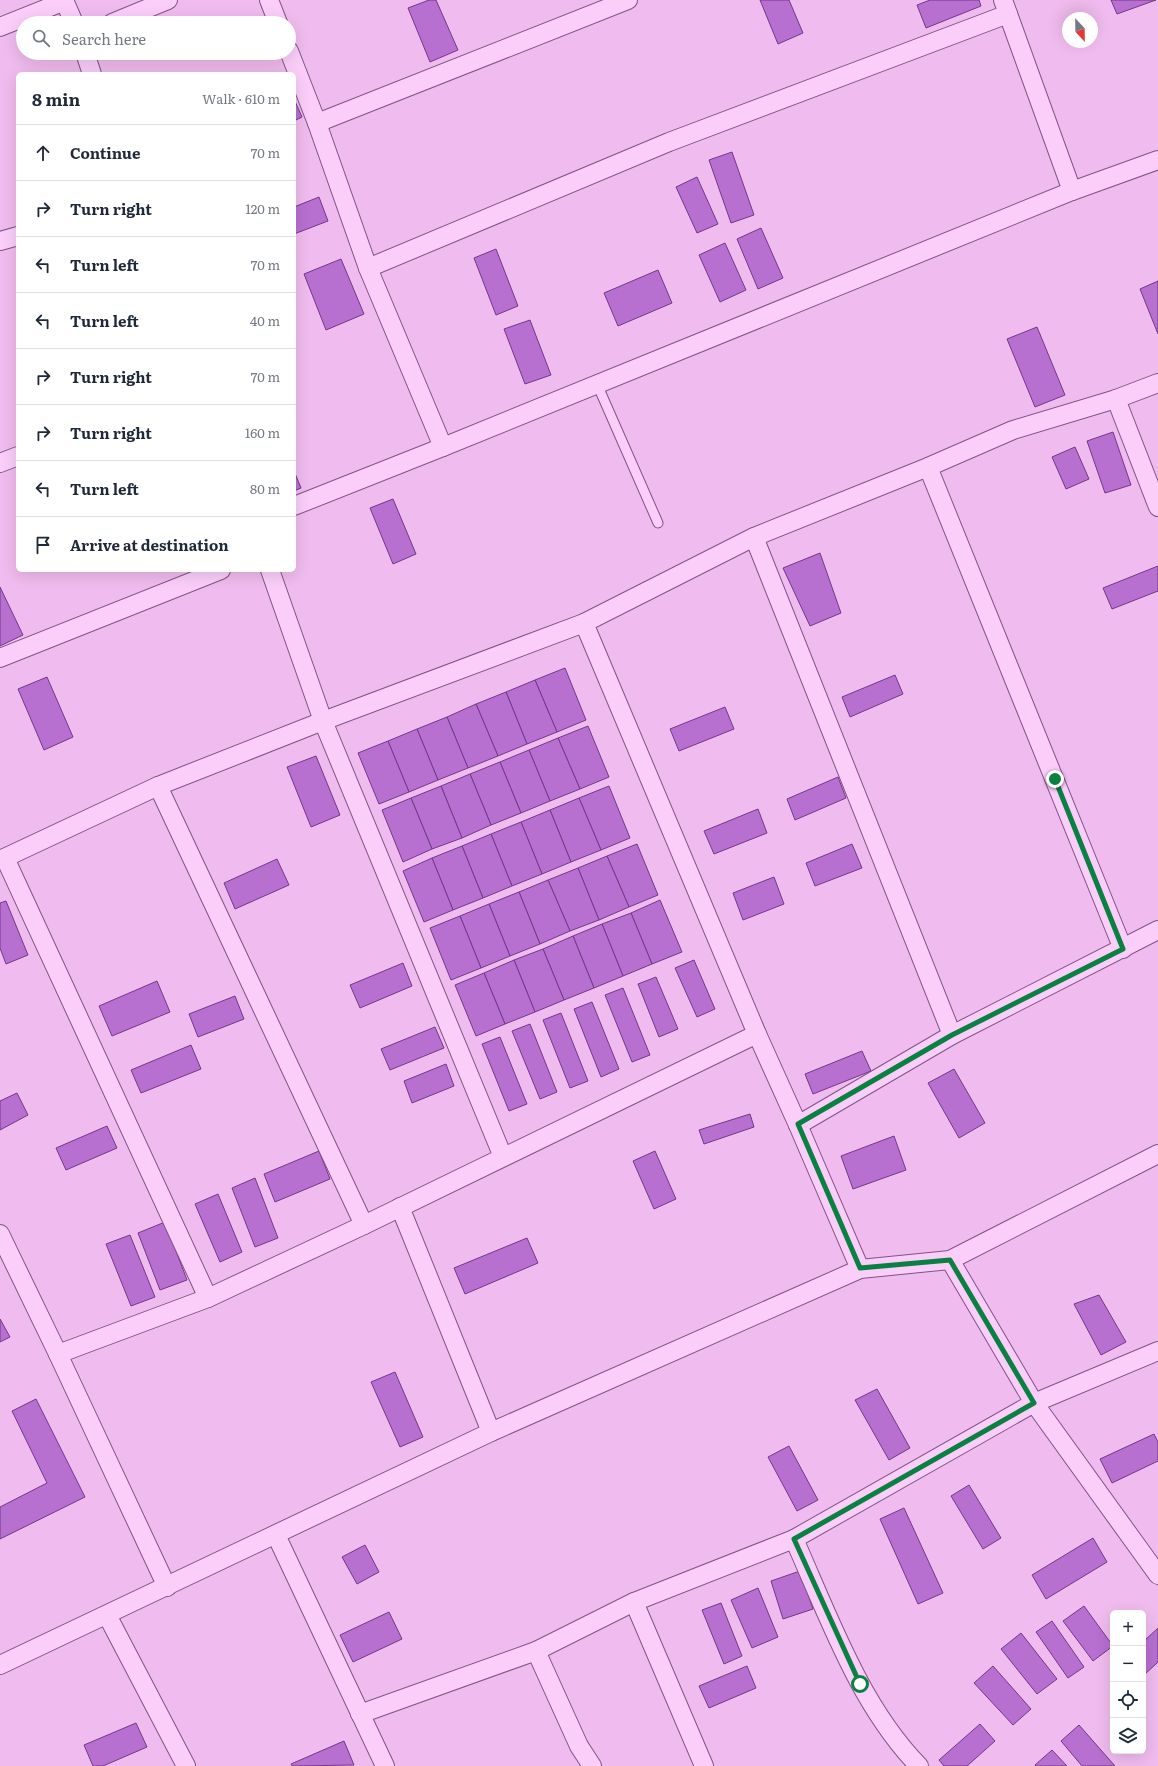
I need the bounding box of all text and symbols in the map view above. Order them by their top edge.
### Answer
north arrow [1062,12,1098,48]
search box [16,16,296,60]
icon: search [30,27,52,49]
text: Search here [62,27,146,50]
text: 8 min [32,86,80,111]
text: Walk · 610 m [202,89,280,108]
text: Continue [70,141,140,164]
icon: ahead [32,142,54,164]
text: 70 m [251,143,280,162]
text: Turn right [70,197,152,220]
icon: right [32,198,54,220]
text: 120 m [245,199,280,218]
text: Turn left [70,253,139,276]
icon: left [32,254,54,276]
text: 70 m [251,255,280,274]
text: Turn left [70,309,139,332]
icon: left [32,310,54,332]
text: 40 m [250,311,280,330]
text: Turn right [70,365,152,388]
icon: right [32,366,54,388]
text: 70 m [251,367,280,386]
text: Turn right [70,421,152,444]
icon: right [32,422,54,444]
text: 160 m [245,423,280,442]
text: Turn left [70,477,139,500]
icon: left [32,478,54,500]
text: 80 m [250,479,280,498]
text: Arrive at destination [70,533,229,556]
icon: arrive [32,534,54,556]
route end [1046,770,1064,788]
map controls [1110,1610,1146,1754]
button: + [1110,1610,1146,1646]
button: − [1110,1646,1146,1682]
route start [851,1675,869,1693]
button: locate [1110,1682,1146,1718]
button: layers [1110,1718,1146,1754]

